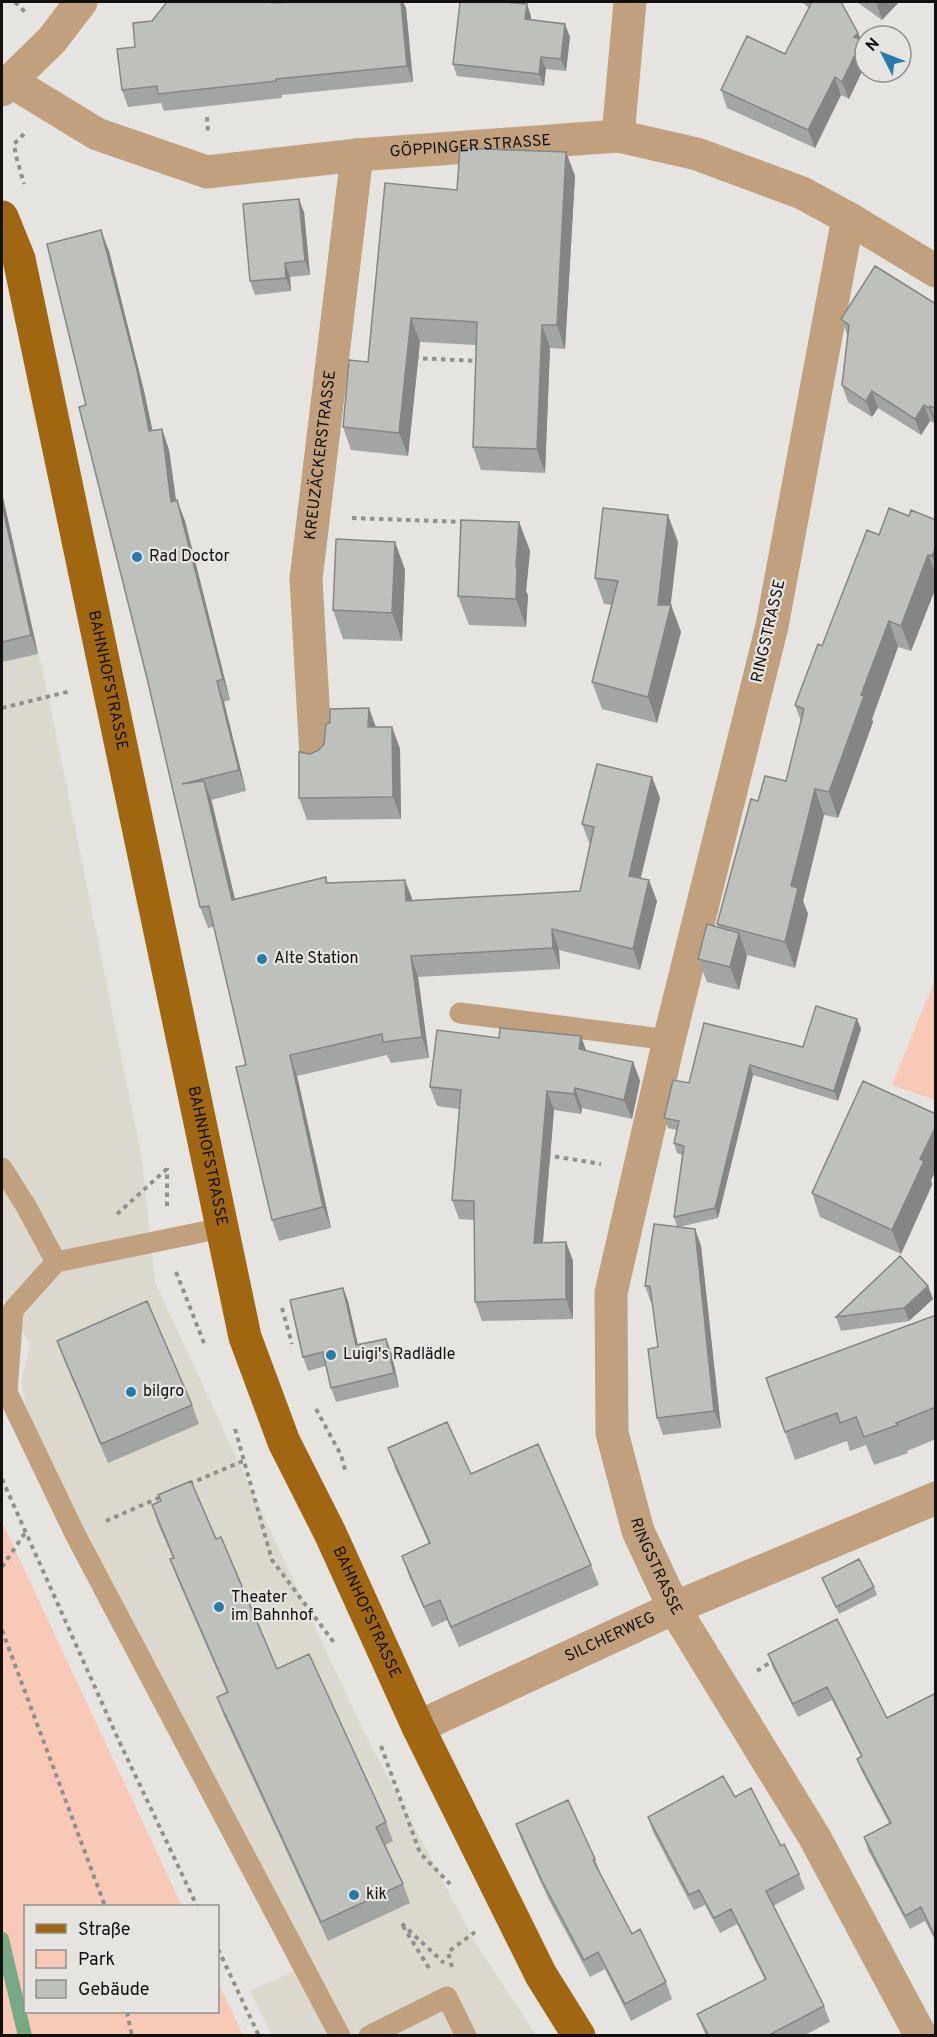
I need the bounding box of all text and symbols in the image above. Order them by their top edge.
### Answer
north arrow [853,24,913,84]
text: N [862,34,885,56]
street label: GÖPPINGER STRASSE [389,131,552,163]
street label: KREUZÄCKERSTRASSE [301,369,341,541]
place label: Rad Doctor [149,547,230,567]
marker: Rad Doctor [130,550,144,564]
street label: RINGSTRASSE [747,577,791,685]
street label: BAHNHOFSTRASSE [83,609,132,752]
place label: Alte Station [274,949,358,969]
marker: Alte Station [255,952,269,966]
street label: BAHNHOFSTRASSE [183,1084,232,1228]
place label: Luigi's Radlädle [343,1345,455,1365]
marker: Luigi's Radlädle [324,1348,338,1362]
place label: bilgro [143,1382,184,1402]
marker: bilgro [124,1385,138,1399]
street label: RINGSTRASSE [625,1516,686,1619]
street label: BAHNHOFSTRASSE [328,1543,405,1682]
place label: Theater im Bahnhof [231,1588,314,1626]
marker: Theater im Bahnhof [212,1600,226,1614]
street label: SILCHERWEG [562,1608,659,1667]
place label: kik [366,1885,387,1905]
marker: kik [347,1888,361,1902]
legend [24,1905,219,2013]
text: Straße [78,1919,130,1942]
text: Park [78,1949,115,1972]
text: Gebäude [78,1979,150,2002]

